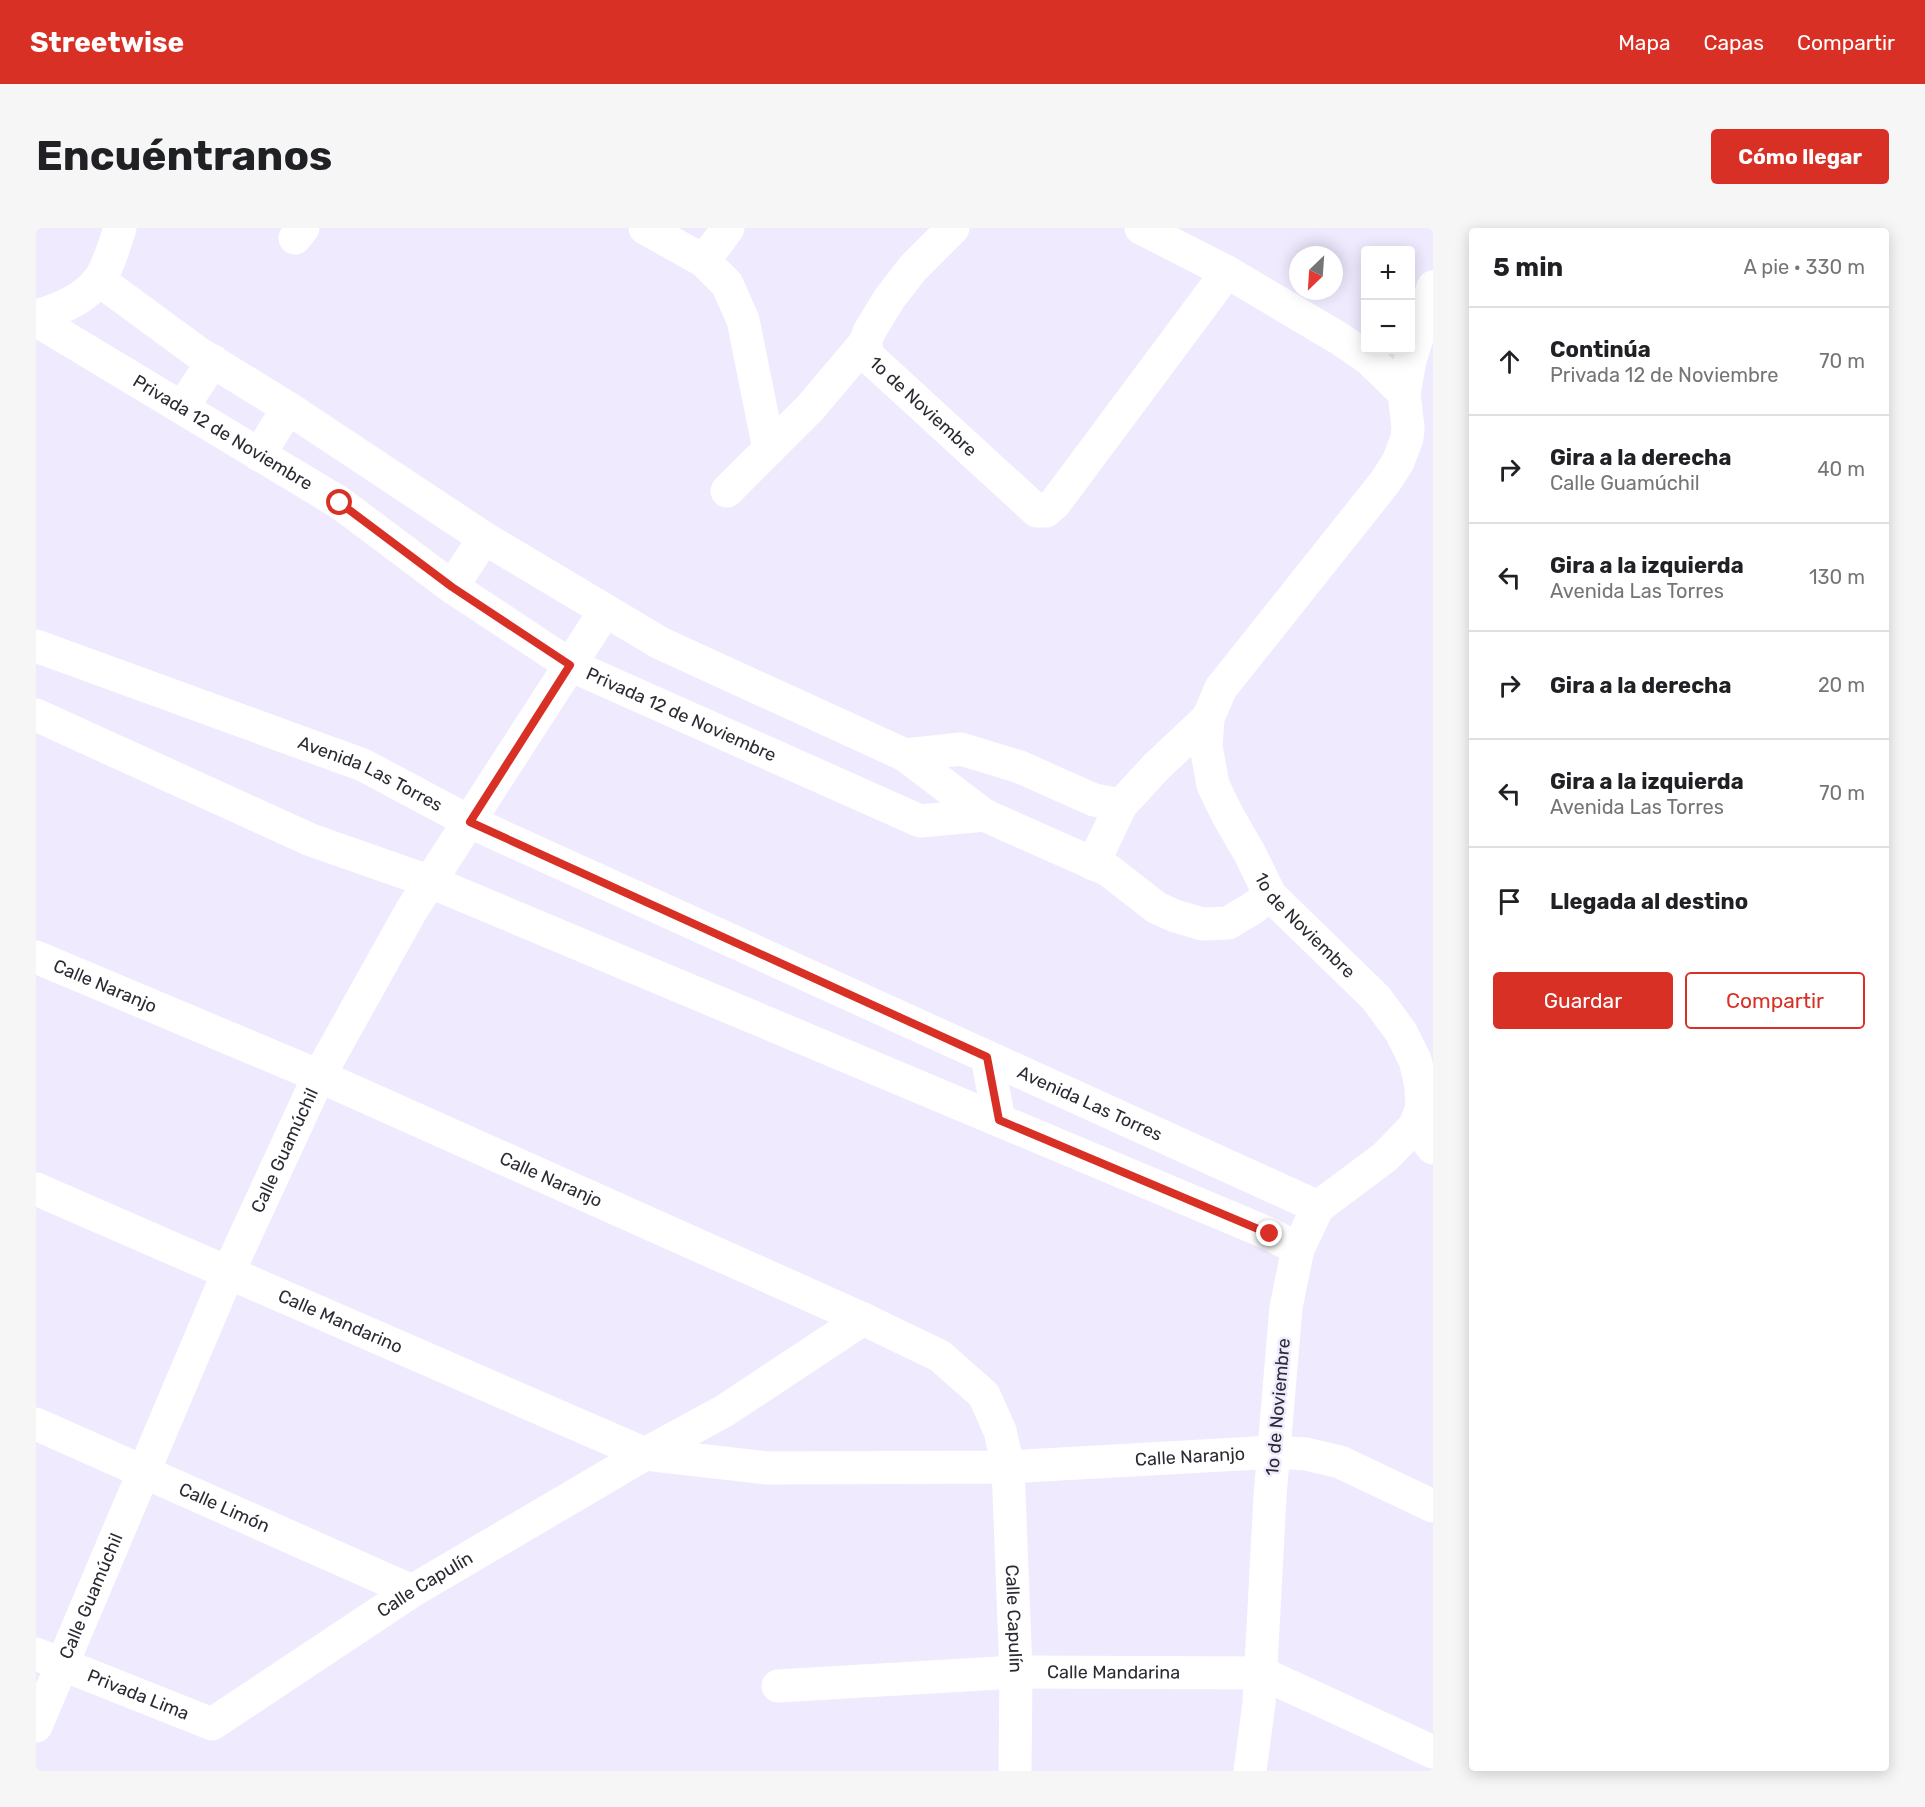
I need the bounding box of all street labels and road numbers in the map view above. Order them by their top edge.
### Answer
street label: 1o de Noviembre [865,352,981,461]
street label: Privada 12 de Noviembre [129,370,317,495]
street label: Privada 12 de Noviembre [583,663,780,766]
street label: Avenida Las Torres [295,731,446,816]
street label: 1o de Noviembre [1250,869,1360,983]
street label: Calle Naranjo [50,955,160,1018]
street label: Avenida Las Torres [1014,1061,1166,1146]
street label: Calle Guamúchil [246,1085,323,1216]
street label: Calle Naranjo [496,1147,606,1212]
street label: Calle Mandarino [275,1285,406,1358]
street label: 1o de Noviembre [1261,1337,1295,1477]
street label: Calle Naranjo [1134,1443,1246,1471]
street label: Calle Limón [175,1478,273,1537]
street label: Calle Guamúchil [55,1530,127,1663]
street label: Calle Capulín [373,1547,477,1622]
street label: Calle Capulín [1001,1564,1027,1673]
street label: Calle Mandarina [1047,1661,1180,1684]
street label: Privada Lima [84,1665,192,1725]

